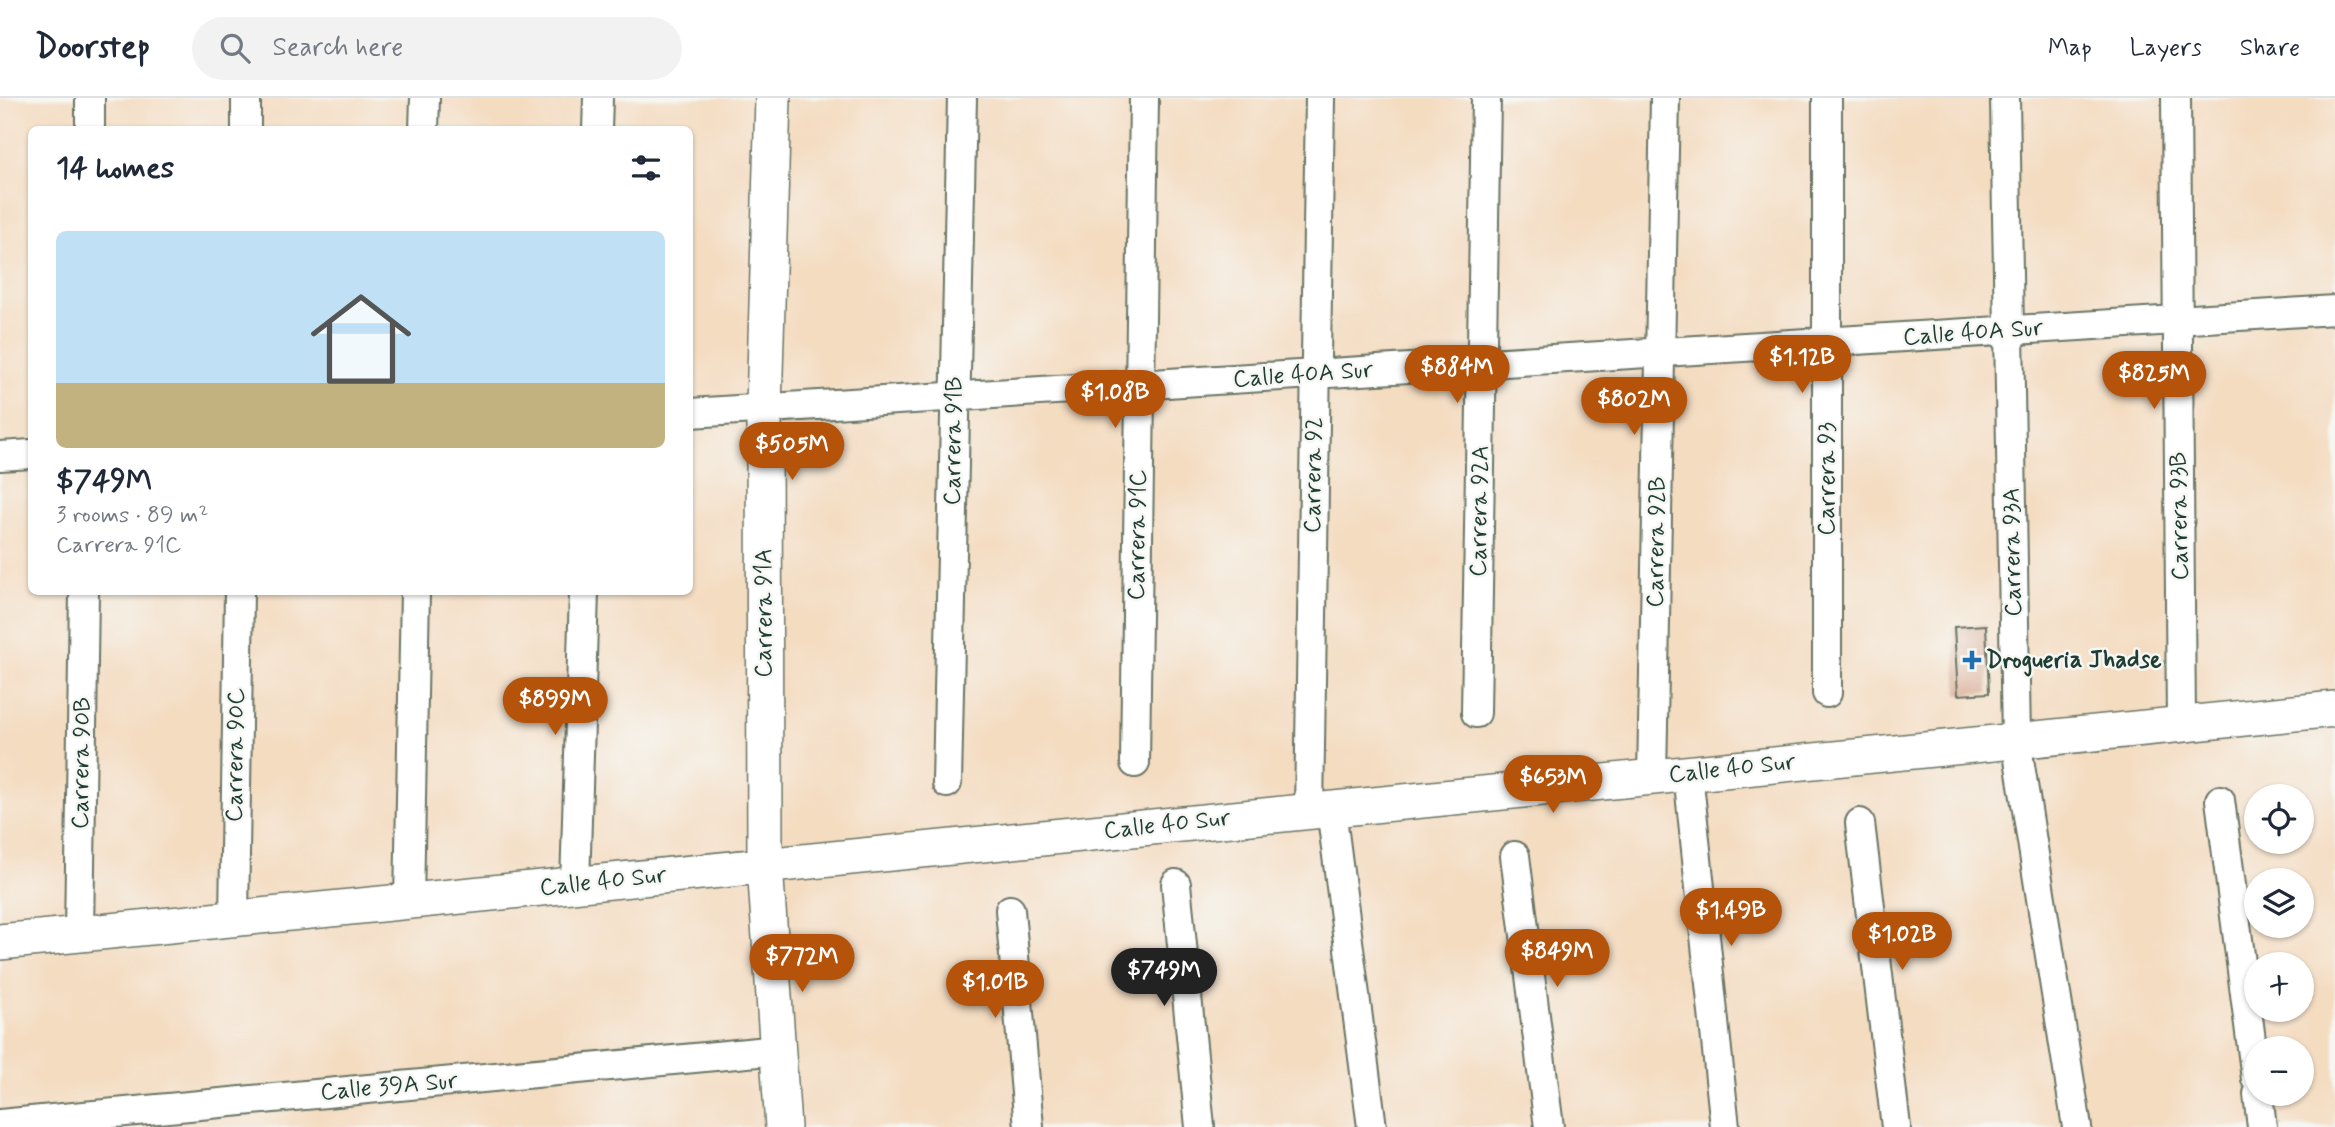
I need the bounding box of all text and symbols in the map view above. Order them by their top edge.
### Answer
search box [192,17,682,80]
text: Doorstep [35,26,150,70]
icon: search [216,29,254,67]
text: Search here [272,31,403,65]
text: Map [2048,33,2092,64]
text: Layers [2130,33,2202,64]
text: Share [2240,33,2300,64]
text: 14 homes [56,149,174,188]
icon: filters [627,149,665,187]
icon: home [298,276,424,402]
street label: Calle 40A Sur [1902,313,2044,353]
pin: $1.12B [1745,336,1859,395]
text: $1.12B [1769,343,1835,373]
pin: $884M [1408,345,1506,405]
pin: $825M [2105,352,2203,411]
text: $884M [1421,353,1493,383]
street label: Calle 40A Sur [1232,355,1374,395]
text: $825M [2118,359,2190,389]
pin: $1.08B [1058,370,1172,430]
street label: Carrera 91B [937,376,971,506]
text: $1.08B [1081,378,1149,408]
pin: $802M [1585,378,1683,437]
text: $802M [1597,385,1671,415]
street label: Carrera 92 [1297,417,1331,533]
pin: $505M [743,422,841,482]
street label: Carrera 93 [1812,422,1843,536]
text: $505M [755,430,829,460]
street label: Carrera 92A [1463,445,1497,577]
street label: Carrera 93B [2163,451,2197,581]
text: $749M [56,462,152,501]
street label: Carrera 91C [1121,469,1155,601]
street label: Carrera 92B [1640,476,1674,608]
street label: Carrera 93A [1996,487,2030,617]
text: 3 rooms · 89 m² [56,501,208,531]
text: Carrera 91C [56,531,181,561]
street label: Carrera 91A [749,548,780,678]
place label: Drogueria Jhadse [1986,645,2162,677]
marker: Drogueria Jhadse [1964,652,1980,668]
pin: $899M [506,678,604,737]
text: $899M [519,685,591,715]
street label: Carrera 90C [219,688,253,822]
street label: Carrera 90B [65,697,99,829]
street label: Calle 40 Sur [1667,747,1797,791]
pin: $653M [1504,756,1602,815]
text: $653M [1519,763,1587,793]
map controls [2244,784,2314,1106]
button: locate [2244,784,2314,854]
street label: Calle 40 Sur [1102,803,1232,847]
street label: Calle 40 Sur [538,860,668,904]
button: layers [2244,868,2314,938]
pin: $1.49B [1674,888,1788,948]
text: $1.49B [1696,896,1766,926]
pin: $1.02B [1845,912,1959,972]
text: $1.02B [1868,920,1936,950]
pin: $849M [1508,930,1606,989]
pin: $772M [753,934,851,994]
text: $849M [1521,937,1593,967]
text: $772M [766,942,838,972]
pin: $749M [1115,948,1213,1008]
button: + [2244,952,2314,1022]
text: $749M [1127,956,1201,986]
pin: $1.01B [938,960,1052,1020]
text: $1.01B [962,968,1028,998]
button: − [2244,1036,2314,1106]
street label: Calle 39A Sur [319,1066,459,1108]

